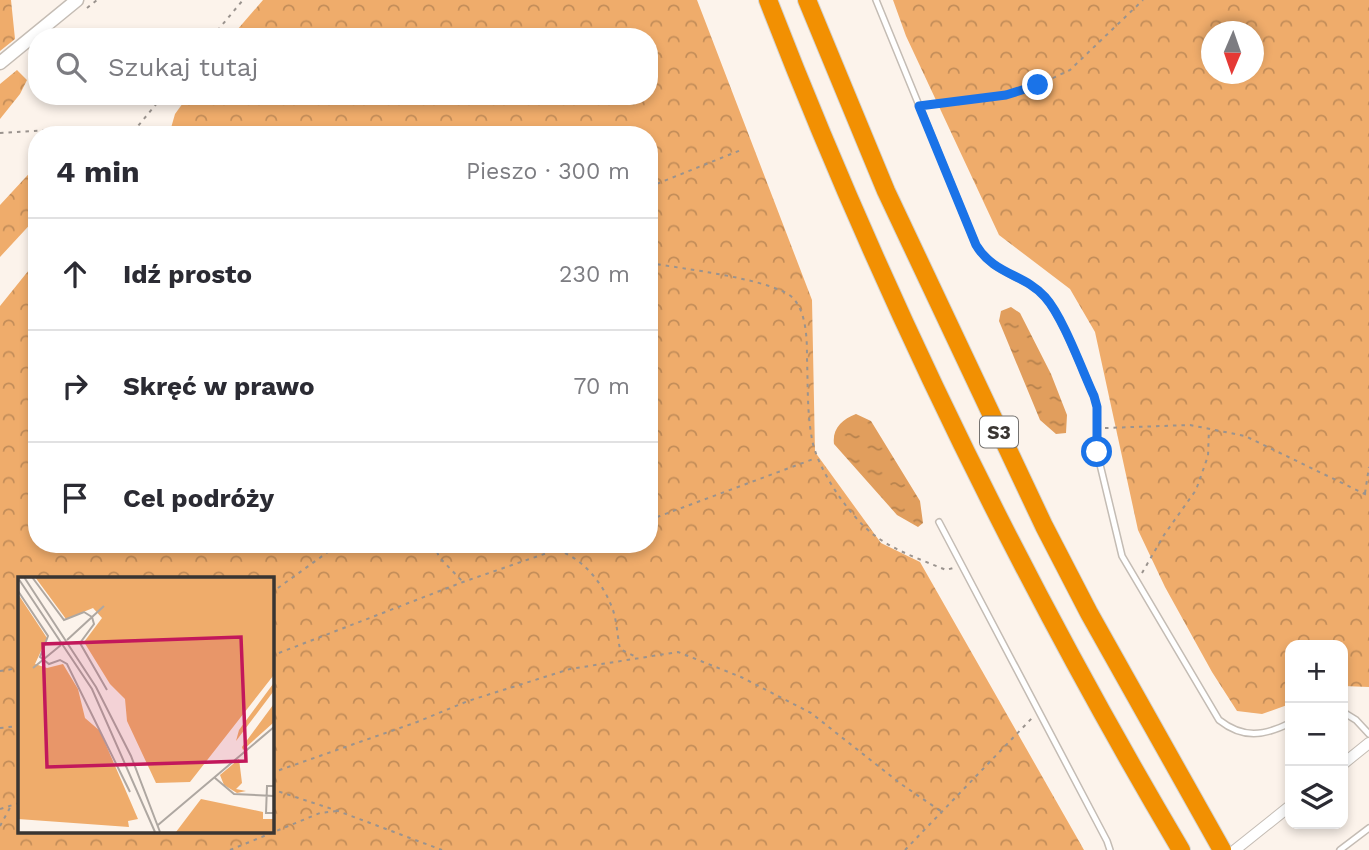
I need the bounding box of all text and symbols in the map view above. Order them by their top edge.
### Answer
north arrow [1201,21,1264,84]
search box [28,28,658,105]
icon: search [52,48,90,86]
text: Szukaj tutaj [108,52,258,82]
route end [1022,69,1053,100]
text: 4 min [56,154,140,189]
text: Pieszo · 300 m [466,158,630,185]
icon: ahead [56,255,94,293]
text: Idź prosto [123,259,252,289]
text: 230 m [559,261,630,288]
icon: right [56,367,94,405]
text: Skręć w prawo [123,371,315,401]
text: 70 m [573,373,630,400]
road number: S3 [980,416,1018,448]
route start [1081,436,1112,467]
icon: arrive [56,479,94,517]
text: Cel podróży [123,483,274,513]
inset map [18,577,273,832]
map controls [1285,640,1348,829]
button: + [1285,640,1348,703]
button: − [1285,703,1348,766]
button: layers [1285,766,1348,829]

